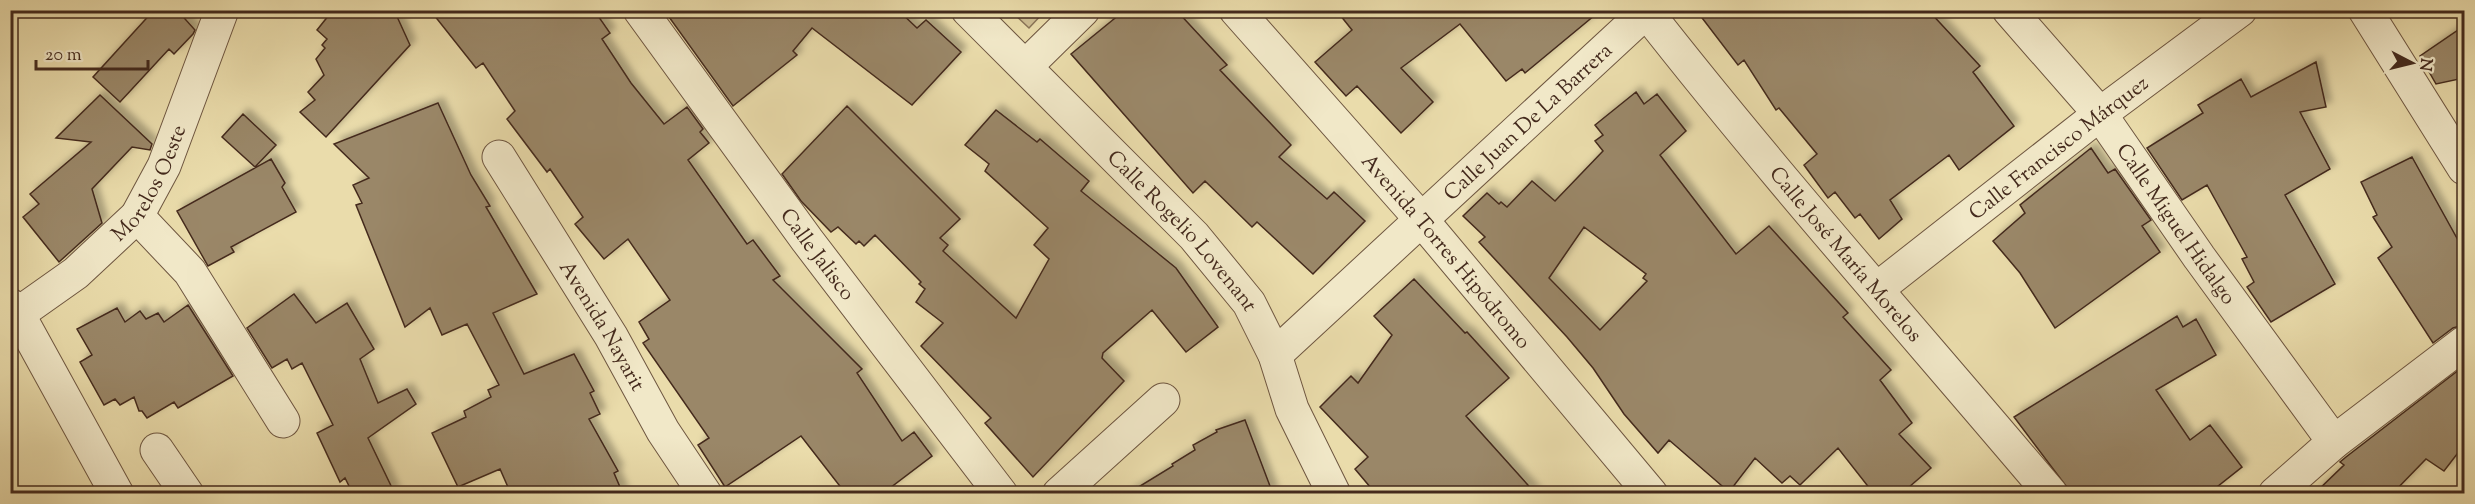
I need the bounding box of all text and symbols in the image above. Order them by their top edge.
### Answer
scale bar [36,33,148,71]
north arrow [2382,33,2442,93]
street label: Calle Juan De La Barrera [1438,37,1620,209]
text: 20 m [45,43,82,69]
text: N [2412,57,2437,72]
street label: Calle Francisco Márquez [1963,70,2156,228]
street label: Morelos Oeste [105,121,195,250]
street label: Calle Miguel Hidalgo [2108,138,2242,312]
street label: Calle Rogelio Lovenant [1099,144,1264,317]
street label: Avenida Torres Hipódromo [1353,148,1537,357]
street label: Calle José María Morelos [1761,161,1928,350]
street label: Calle Jalisco [772,203,861,308]
street label: Avenida Nayarit [551,256,651,397]

